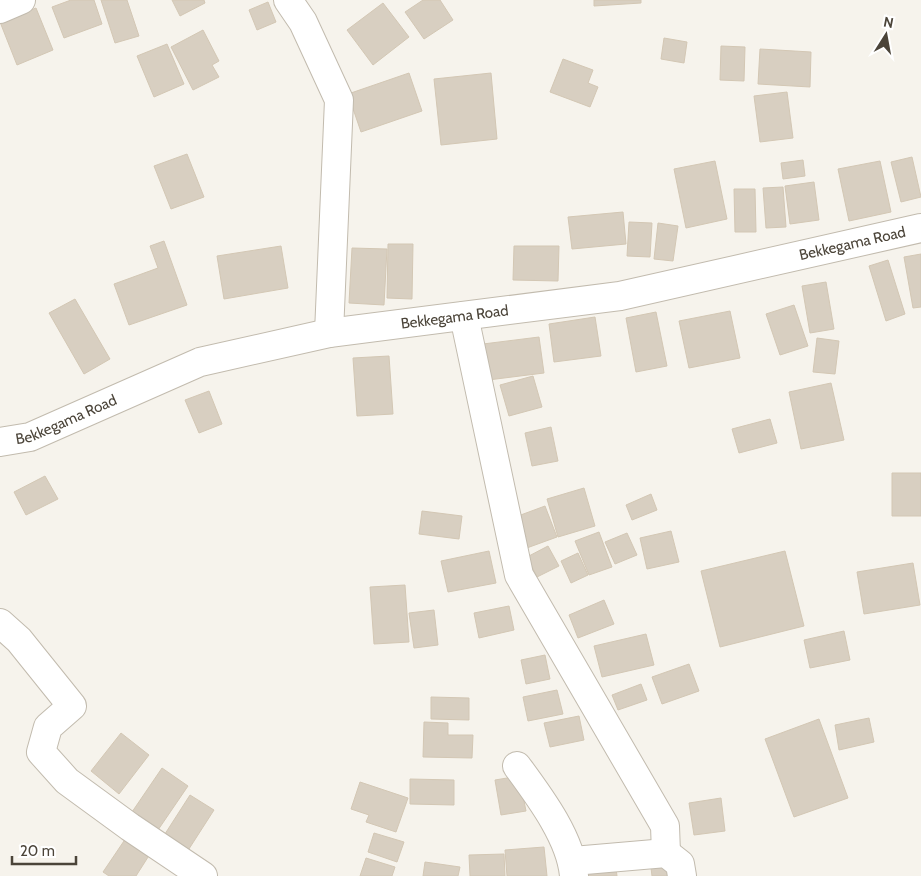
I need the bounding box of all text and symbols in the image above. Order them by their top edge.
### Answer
north arrow [861,10,911,60]
text: N [882,12,895,32]
street label: Bekkegama Road [797,223,907,264]
street label: Bekkegama Road [400,301,509,333]
street label: Bekkegama Road [14,391,119,448]
scale bar [12,834,76,866]
text: 20 m [20,842,55,860]

